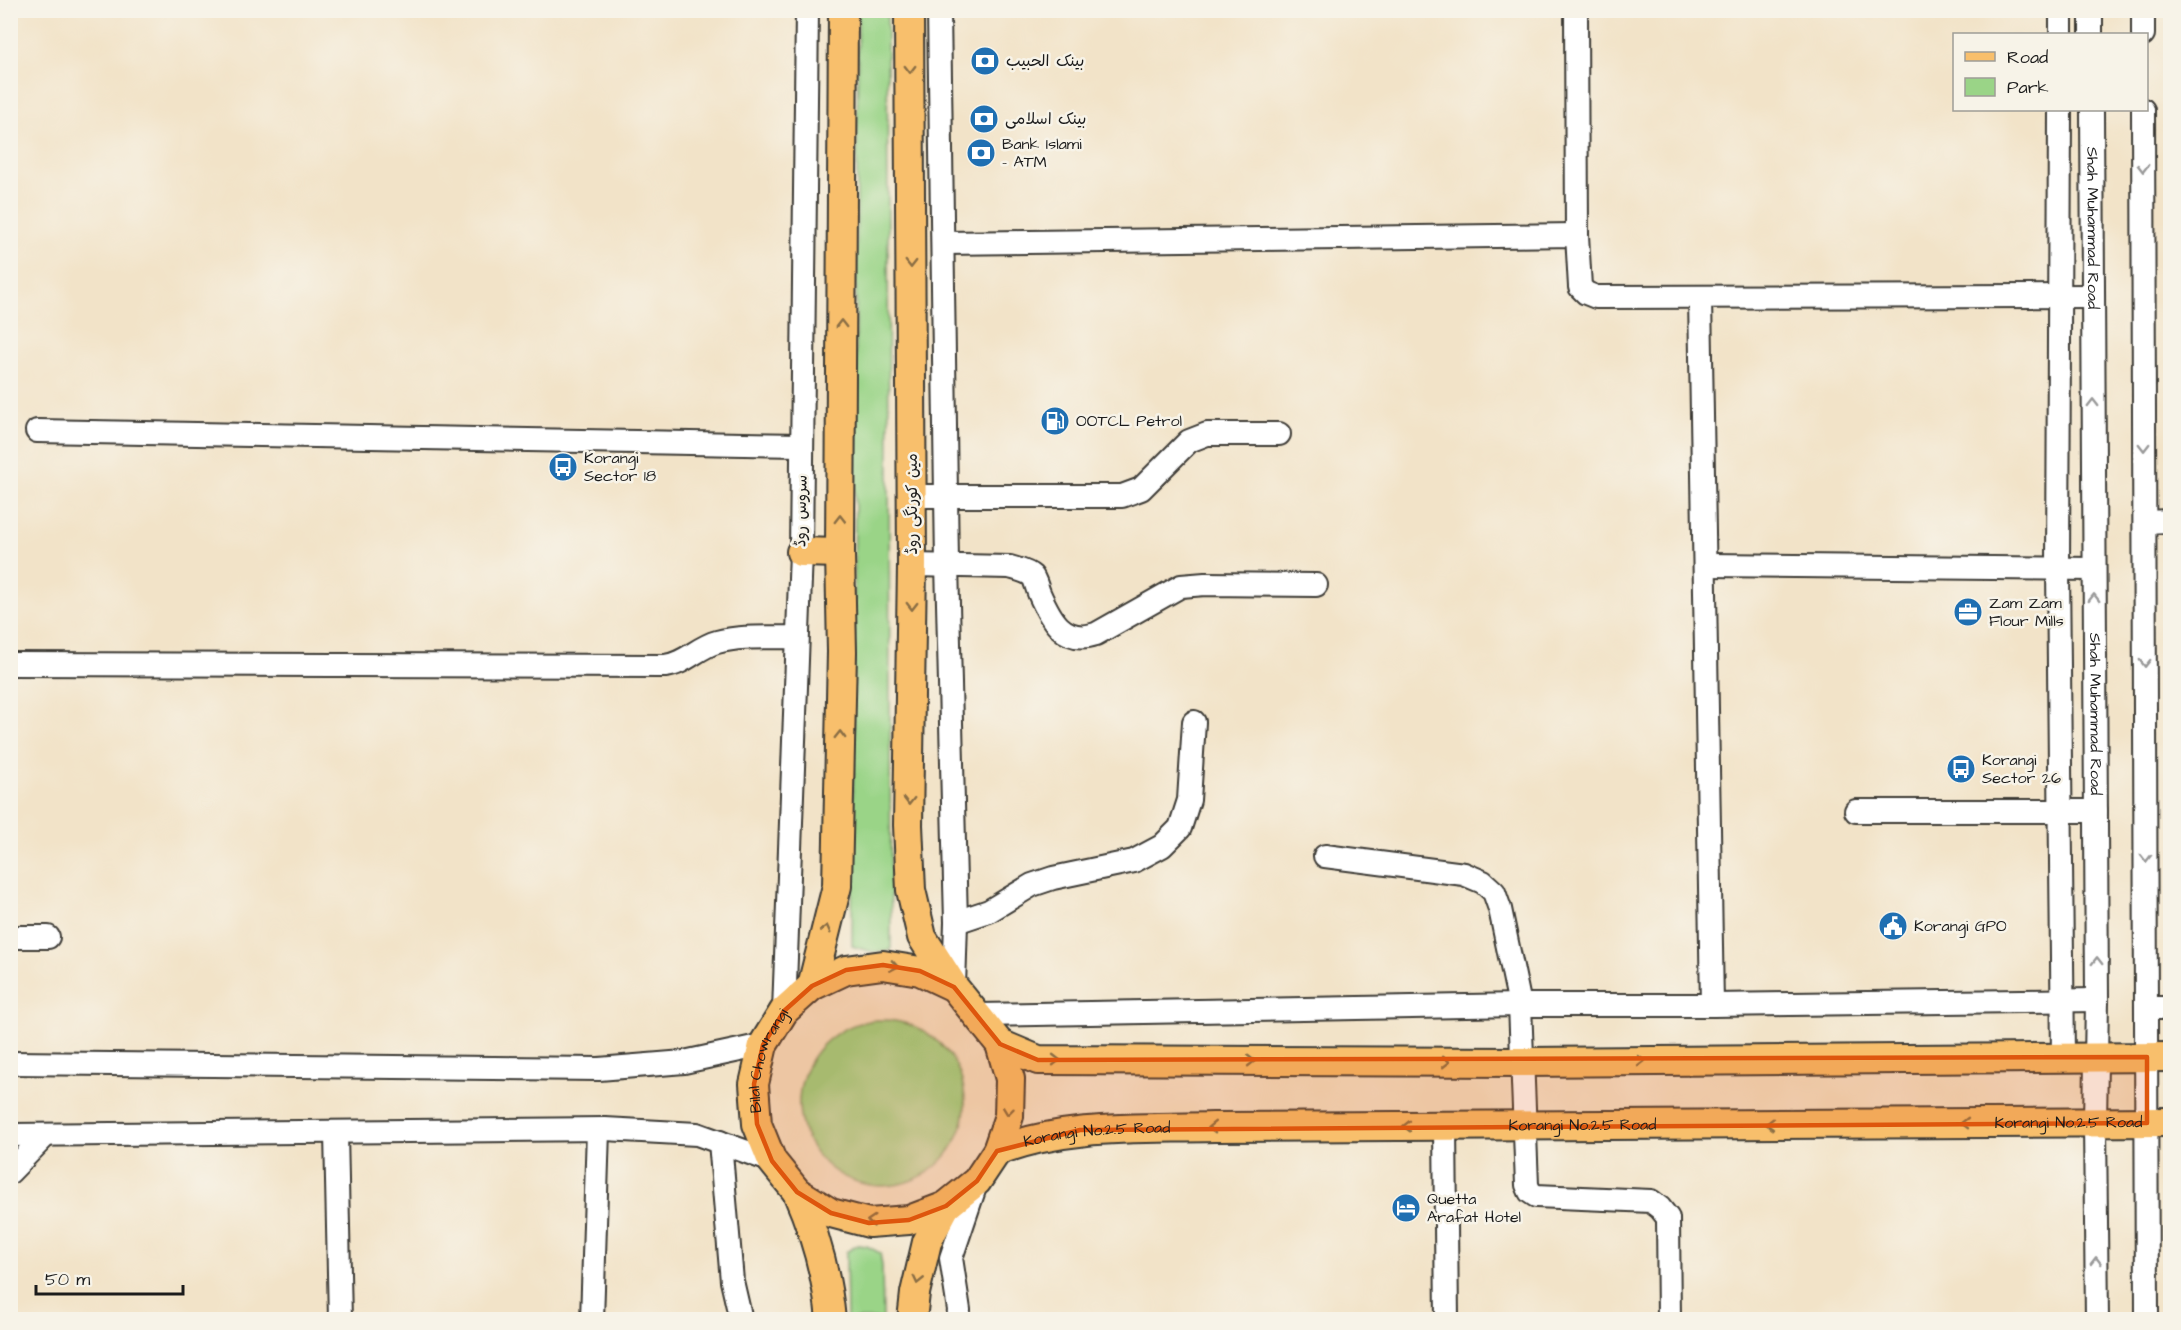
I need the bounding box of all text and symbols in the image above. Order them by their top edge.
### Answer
legend [1953,33,2148,111]
bank icon: بينک الحبيب [969,45,1001,77]
text: Road [2007,45,2048,70]
place label: بينک الحبيب [1006,50,1084,72]
one-way arrow [903,64,916,73]
text: Park [2007,75,2049,100]
bank icon: بینک اسلامی [968,103,1000,135]
place label: بینک اسلامی [1005,108,1086,130]
place label: Bank Islami - ATM [1002,133,1082,173]
bank icon: Bank Islami - ATM [965,137,997,169]
street label: Shah Muhammad Road [2081,147,2104,309]
one-way arrow [2137,163,2149,172]
one-way arrow [905,259,917,268]
one-way arrow [835,320,847,329]
one-way arrow [2087,399,2099,408]
fuel station icon: OOTCL Petrol [1039,405,1071,437]
place label: OOTCL Petrol [1076,410,1182,432]
one-way arrow [2138,442,2151,451]
place label: Korangi Sector 18 [584,447,656,487]
bus stop icon: Korangi Sector 18 [547,451,579,483]
street label: مین کورنگی روڈ [901,453,923,555]
street label: سروس روڈ [789,475,813,547]
one-way arrow [834,515,846,524]
place label: Zam Zam Flour Mills [1989,592,2064,632]
one-way arrow [2088,594,2100,603]
office icon: Zam Zam Flour Mills [1952,596,1984,628]
one-way arrow [906,601,918,610]
street label: Shah Muhammad Road [2084,633,2107,795]
one-way arrow [2139,658,2151,667]
one-way arrow [834,731,847,740]
place label: Korangi Sector 26 [1982,749,2061,789]
bus stop icon: Korangi Sector 26 [1945,753,1977,785]
one-way arrow [902,796,915,805]
one-way arrow [2140,853,2152,862]
public building icon: Korangi GPO [1877,910,1909,942]
place label: Korangi GPO [1914,915,2007,938]
one-way arrow [818,924,831,934]
one-way arrow [2091,957,2103,966]
one-way arrow [889,960,899,972]
street label: Bilal Chowrangi [743,1004,794,1114]
one-way arrow [1051,1054,1060,1066]
one-way arrow [1246,1055,1255,1067]
one-way arrow [1636,1055,1645,1067]
one-way arrow [1441,1056,1450,1068]
one-way arrow [1002,1107,1015,1116]
street label: Korangi No.2.5 Road [1994,1111,2142,1135]
street label: Korangi No.2.5 Road [1508,1114,1656,1137]
street label: Korangi No.2.5 Road [1021,1117,1170,1153]
one-way arrow [1961,1117,1970,1130]
one-way arrow [1766,1118,1775,1130]
one-way arrow [1403,1120,1412,1132]
one-way arrow [1208,1121,1217,1133]
place label: Quetta Arafat Hotel [1427,1188,1521,1228]
hotel icon: Quetta Arafat Hotel [1390,1192,1422,1224]
one-way arrow [867,1215,876,1228]
one-way arrow [2090,1257,2103,1266]
scale bar [36,1258,183,1296]
text: 50 m [45,1267,90,1292]
one-way arrow [912,1275,925,1285]

